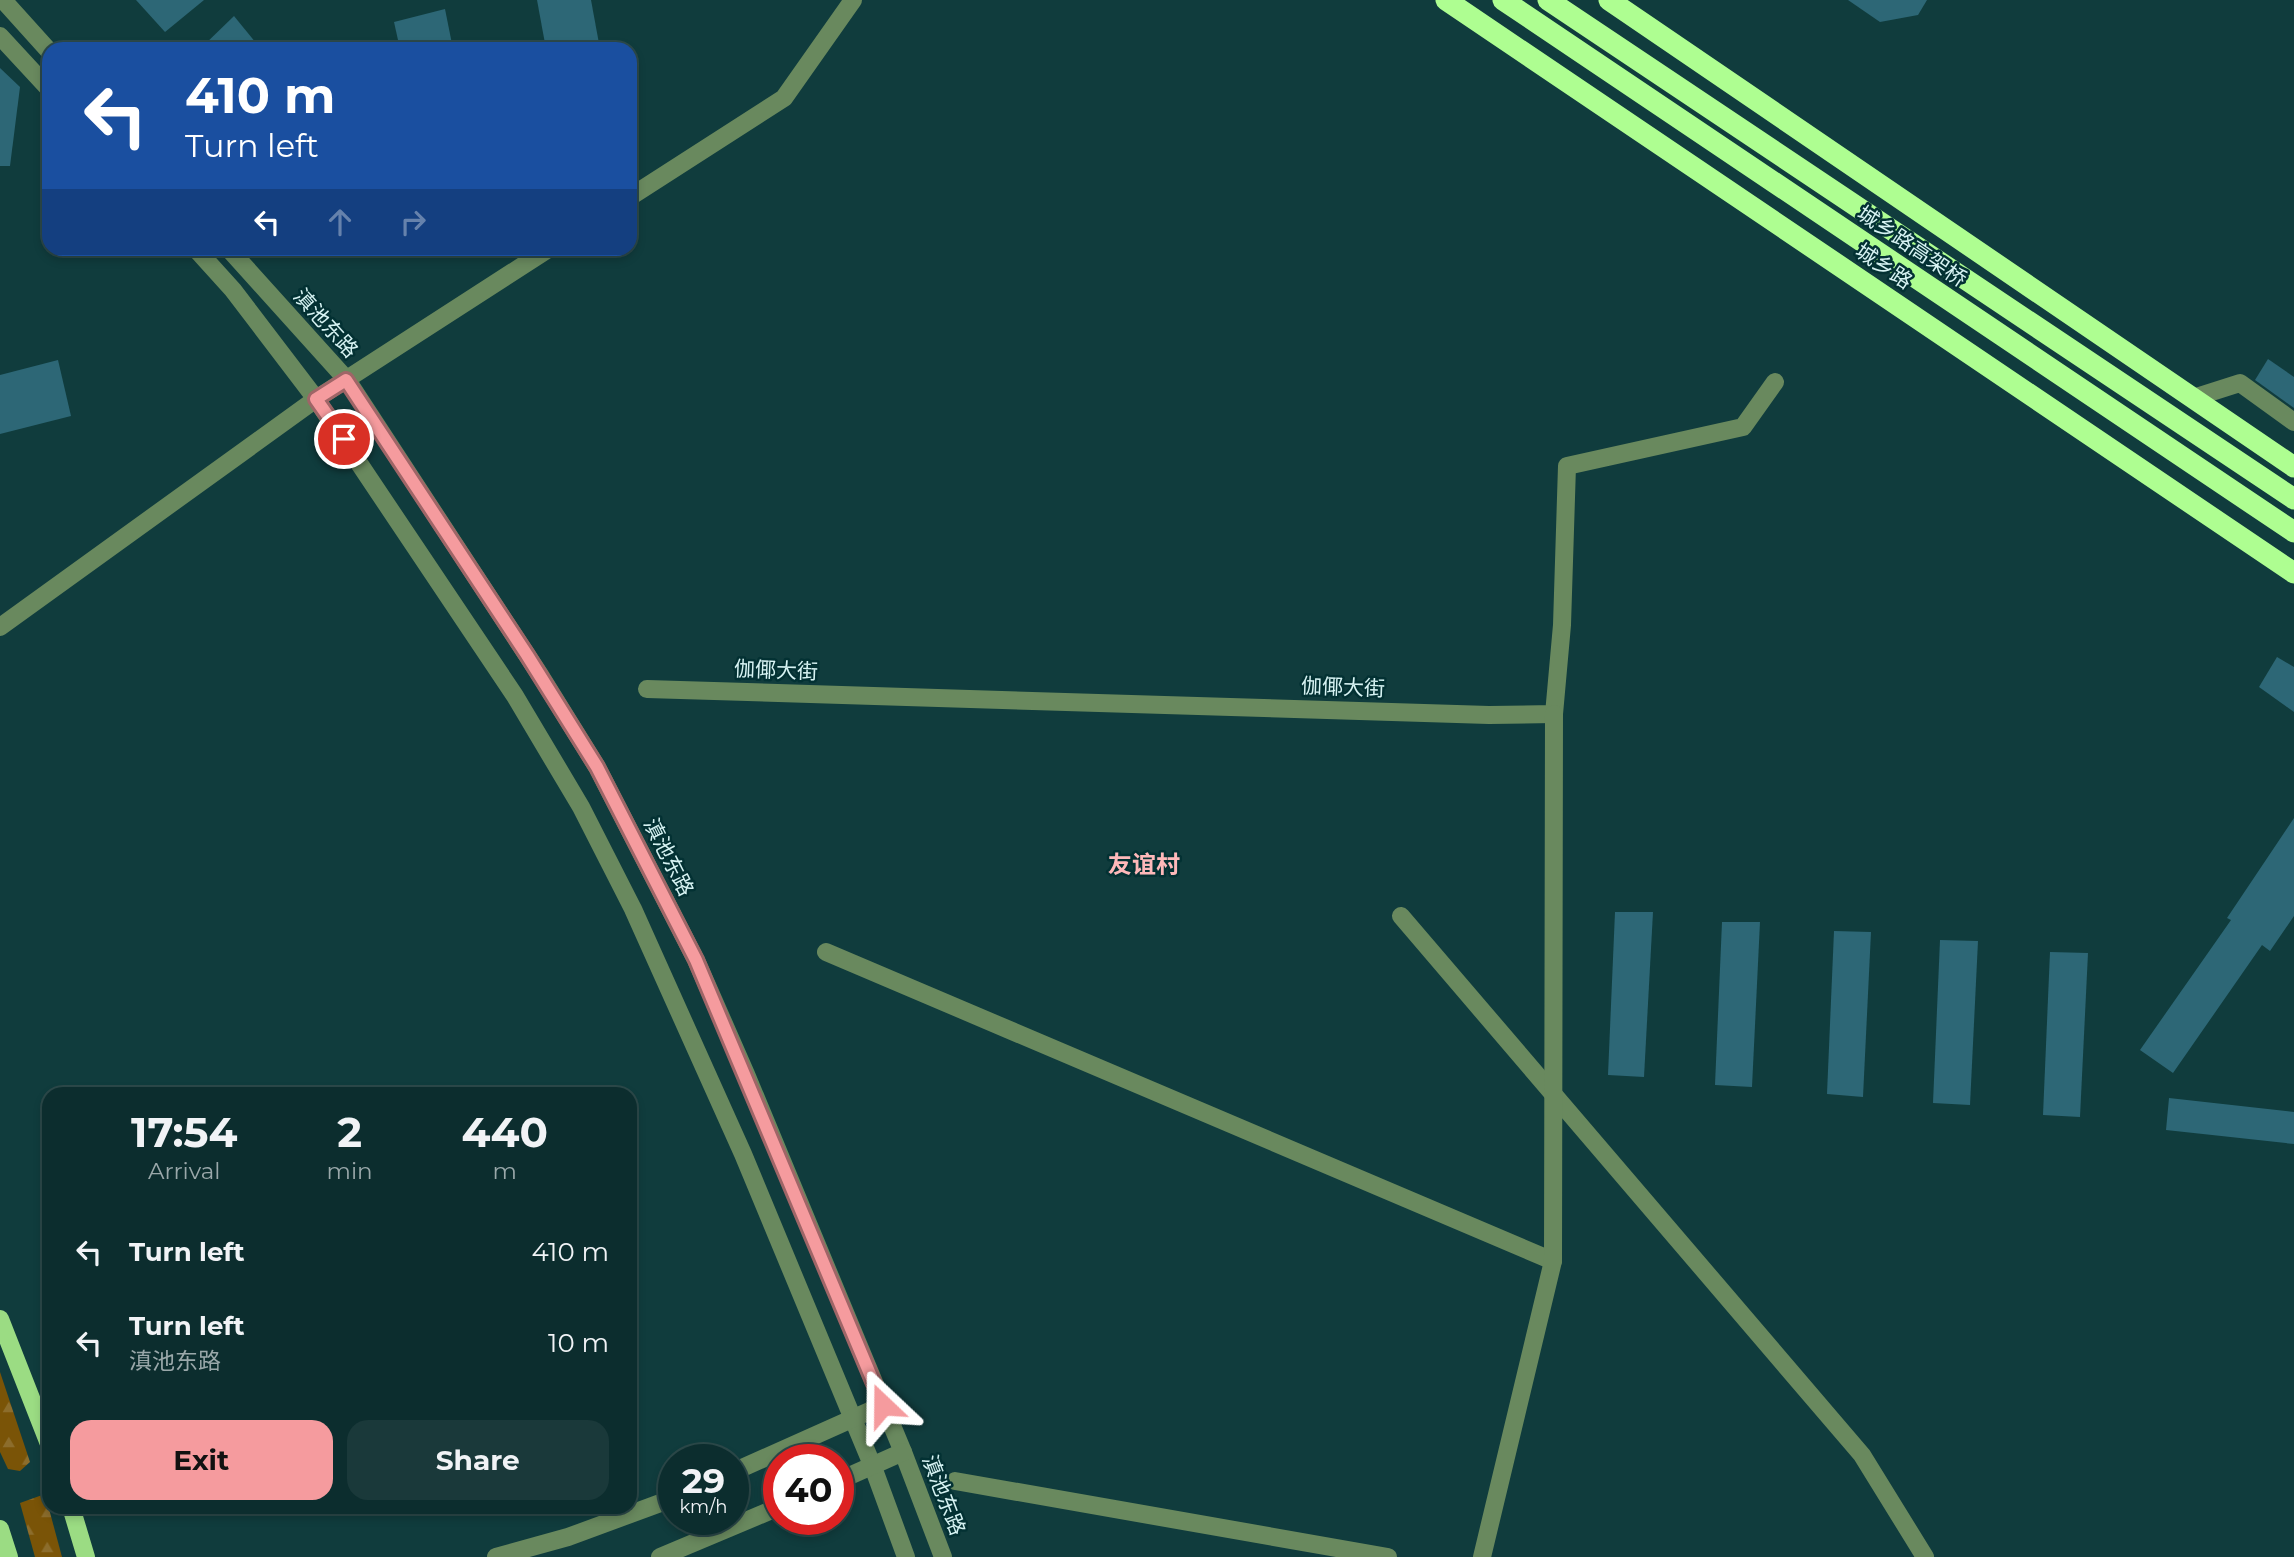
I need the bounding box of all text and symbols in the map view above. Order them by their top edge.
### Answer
text: 410 m [185,66,335,125]
icon: left [70,70,161,161]
text: Turn left [185,126,319,165]
street label: 城乡路高架桥 [1853,200,1971,292]
icon: left [248,203,286,241]
icon: ahead [321,203,359,241]
icon: right [394,203,432,241]
street label: 城乡路 [1851,238,1917,294]
street label: 滇池东路 [289,283,363,363]
pin [314,409,374,469]
icon: arrive [325,420,363,458]
street label: 伽倻大街 [734,656,818,684]
street label: 伽倻大街 [1301,673,1385,701]
street label: 滇池东路 [639,814,699,900]
district label: 友谊村 [1108,850,1180,879]
text: 17:54 [131,1106,238,1158]
text: 2 [337,1106,362,1158]
text: 440 [462,1106,548,1158]
text: Arrival [148,1157,221,1185]
text: min [327,1157,373,1185]
text: m [493,1157,517,1185]
icon: left [70,1233,108,1271]
text: Turn left [129,1236,245,1268]
text: 410 m [531,1236,609,1268]
text: Turn left [129,1310,245,1342]
icon: left [70,1324,108,1362]
text: 10 m [548,1327,609,1359]
text: 滇池东路 [129,1347,221,1375]
position arrow [846,1368,920,1442]
button: Exit [70,1420,333,1500]
button: Share [347,1420,609,1500]
speed limit sign: 40 [763,1444,854,1535]
street label: 滇池东路 [917,1451,971,1539]
text: 29 [682,1459,725,1502]
text: km/h [679,1496,728,1518]

